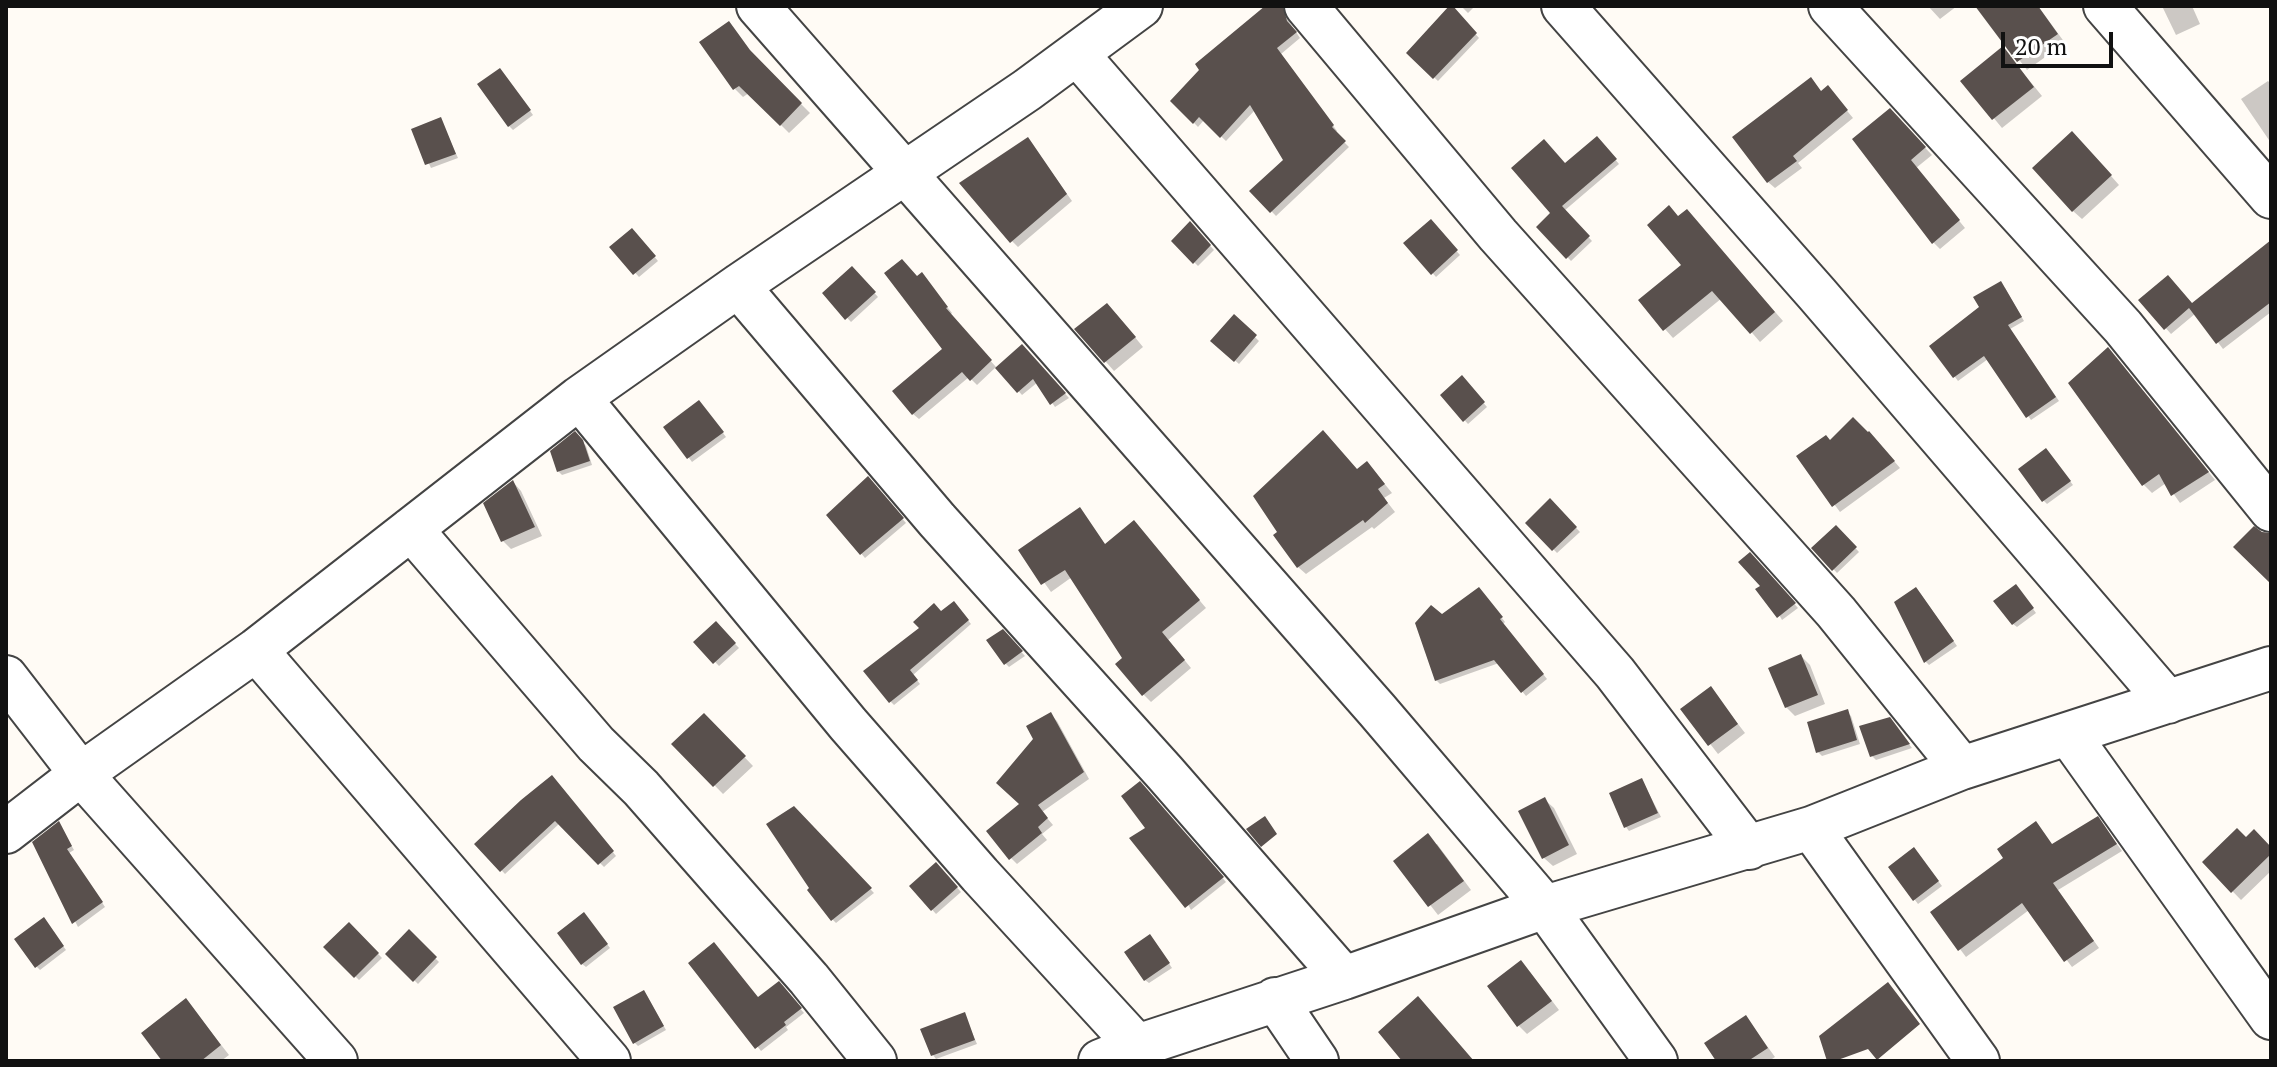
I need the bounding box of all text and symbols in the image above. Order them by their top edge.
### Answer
scale bar [2005,16,2117,66]
text: 20 m [2015,30,2067,62]

